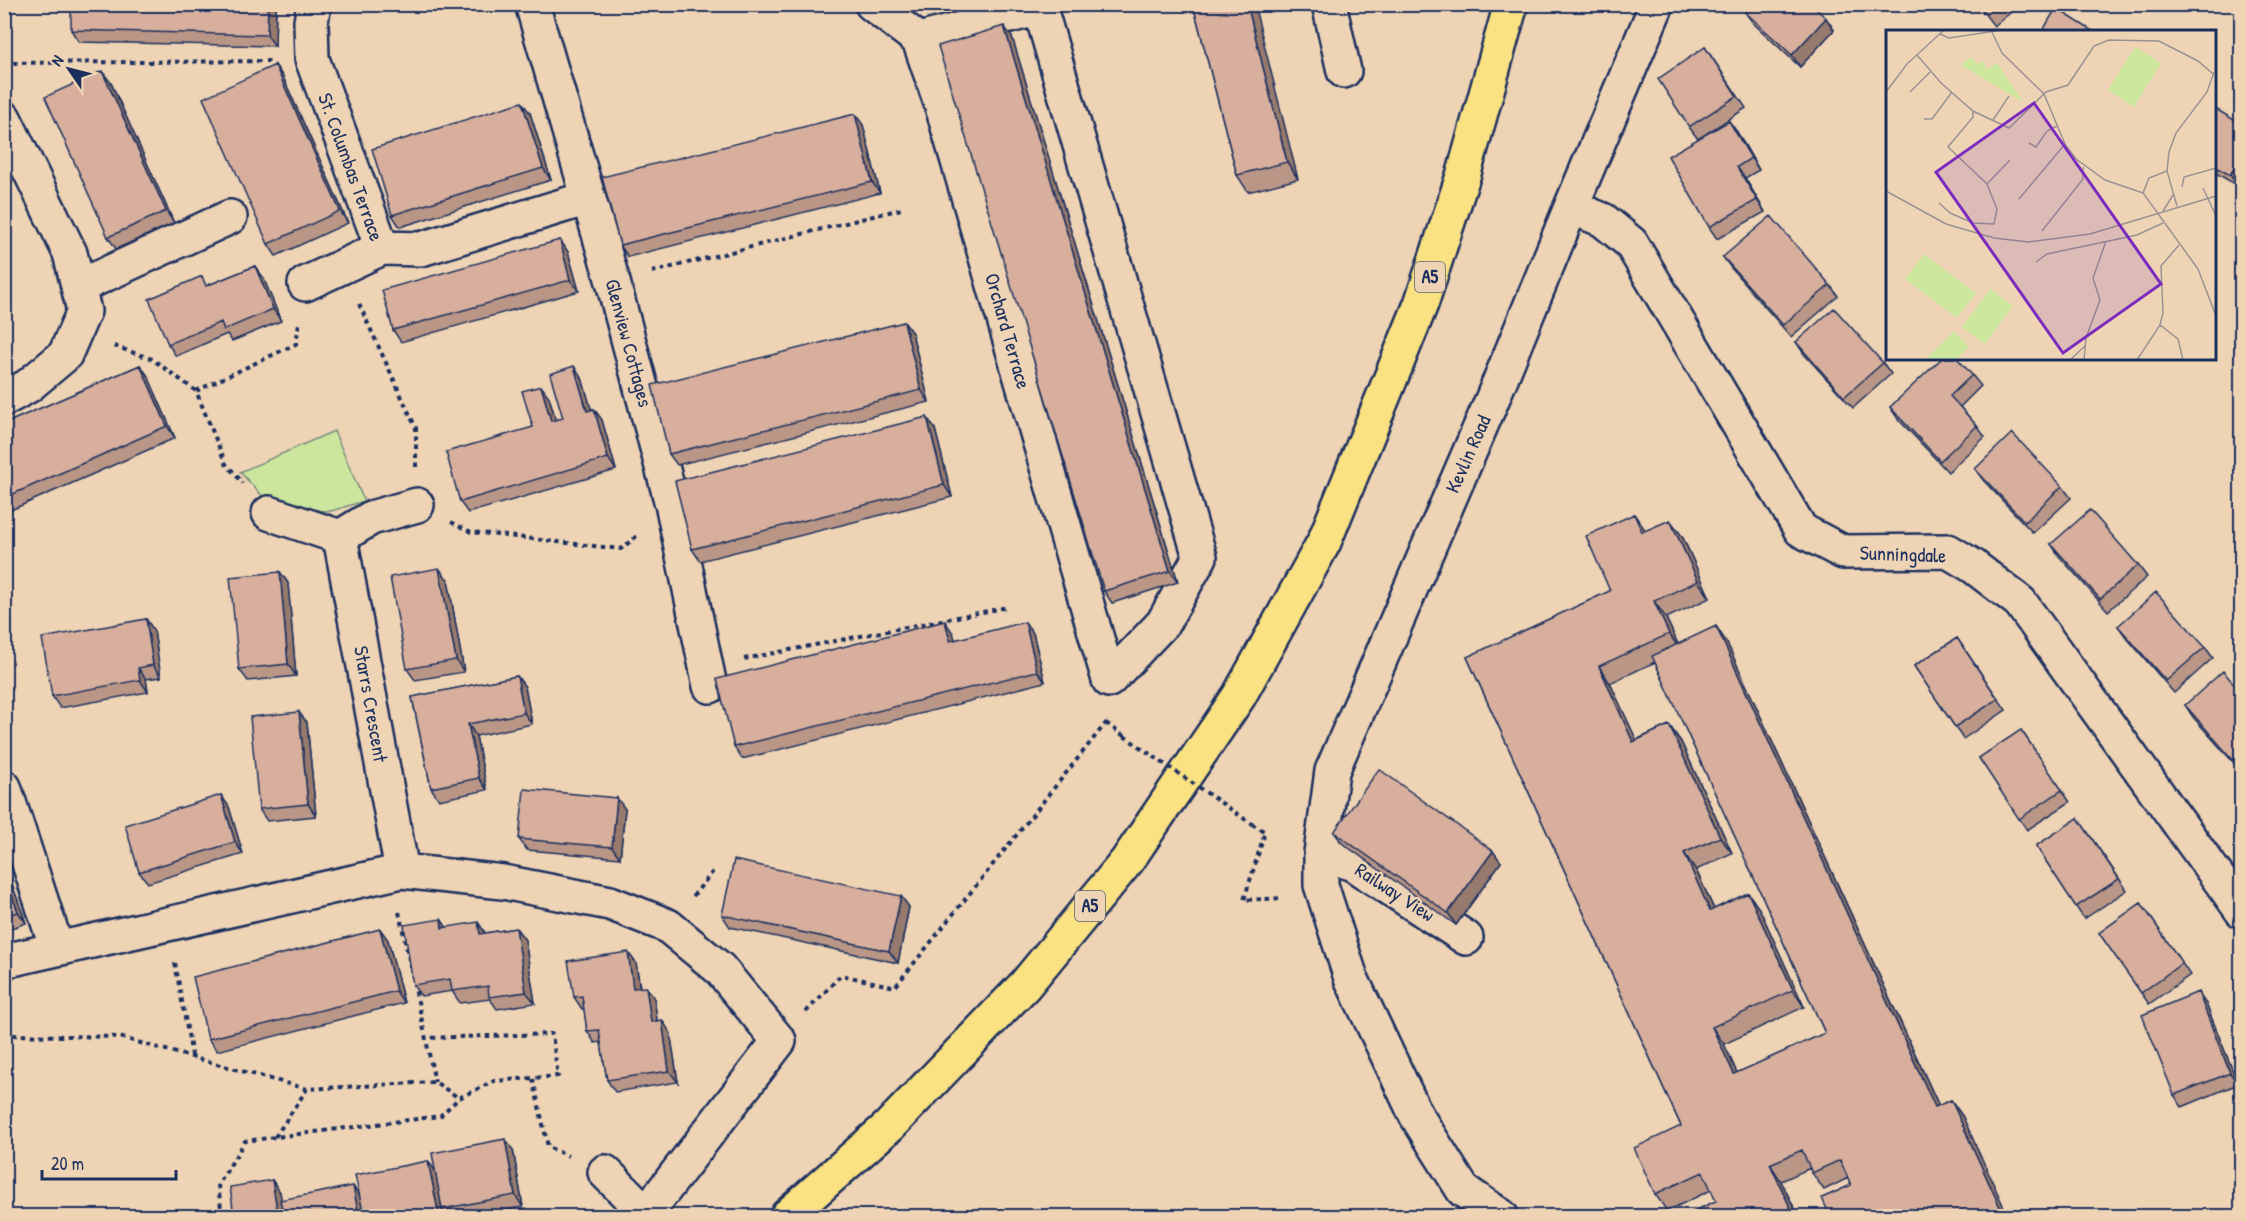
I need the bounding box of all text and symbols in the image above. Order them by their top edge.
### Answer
inset map [1886,30,2216,360]
north arrow [39,39,99,99]
text: N [45,50,68,70]
street label: St. Columbas Terrace [312,89,391,245]
road number: A5 [1415,262,1445,292]
street label: Orchard Terrace [979,270,1038,392]
street label: Glenview Cottages [599,276,660,410]
street label: Kevlin Road [1438,410,1497,497]
street label: Sunningdale [1859,538,1947,569]
street label: Starrs Crescent [348,644,395,765]
street label: Railway View [1350,856,1440,927]
road number: A5 [1075,891,1105,921]
scale bar [42,1143,176,1181]
text: 20 m [51,1151,84,1176]

